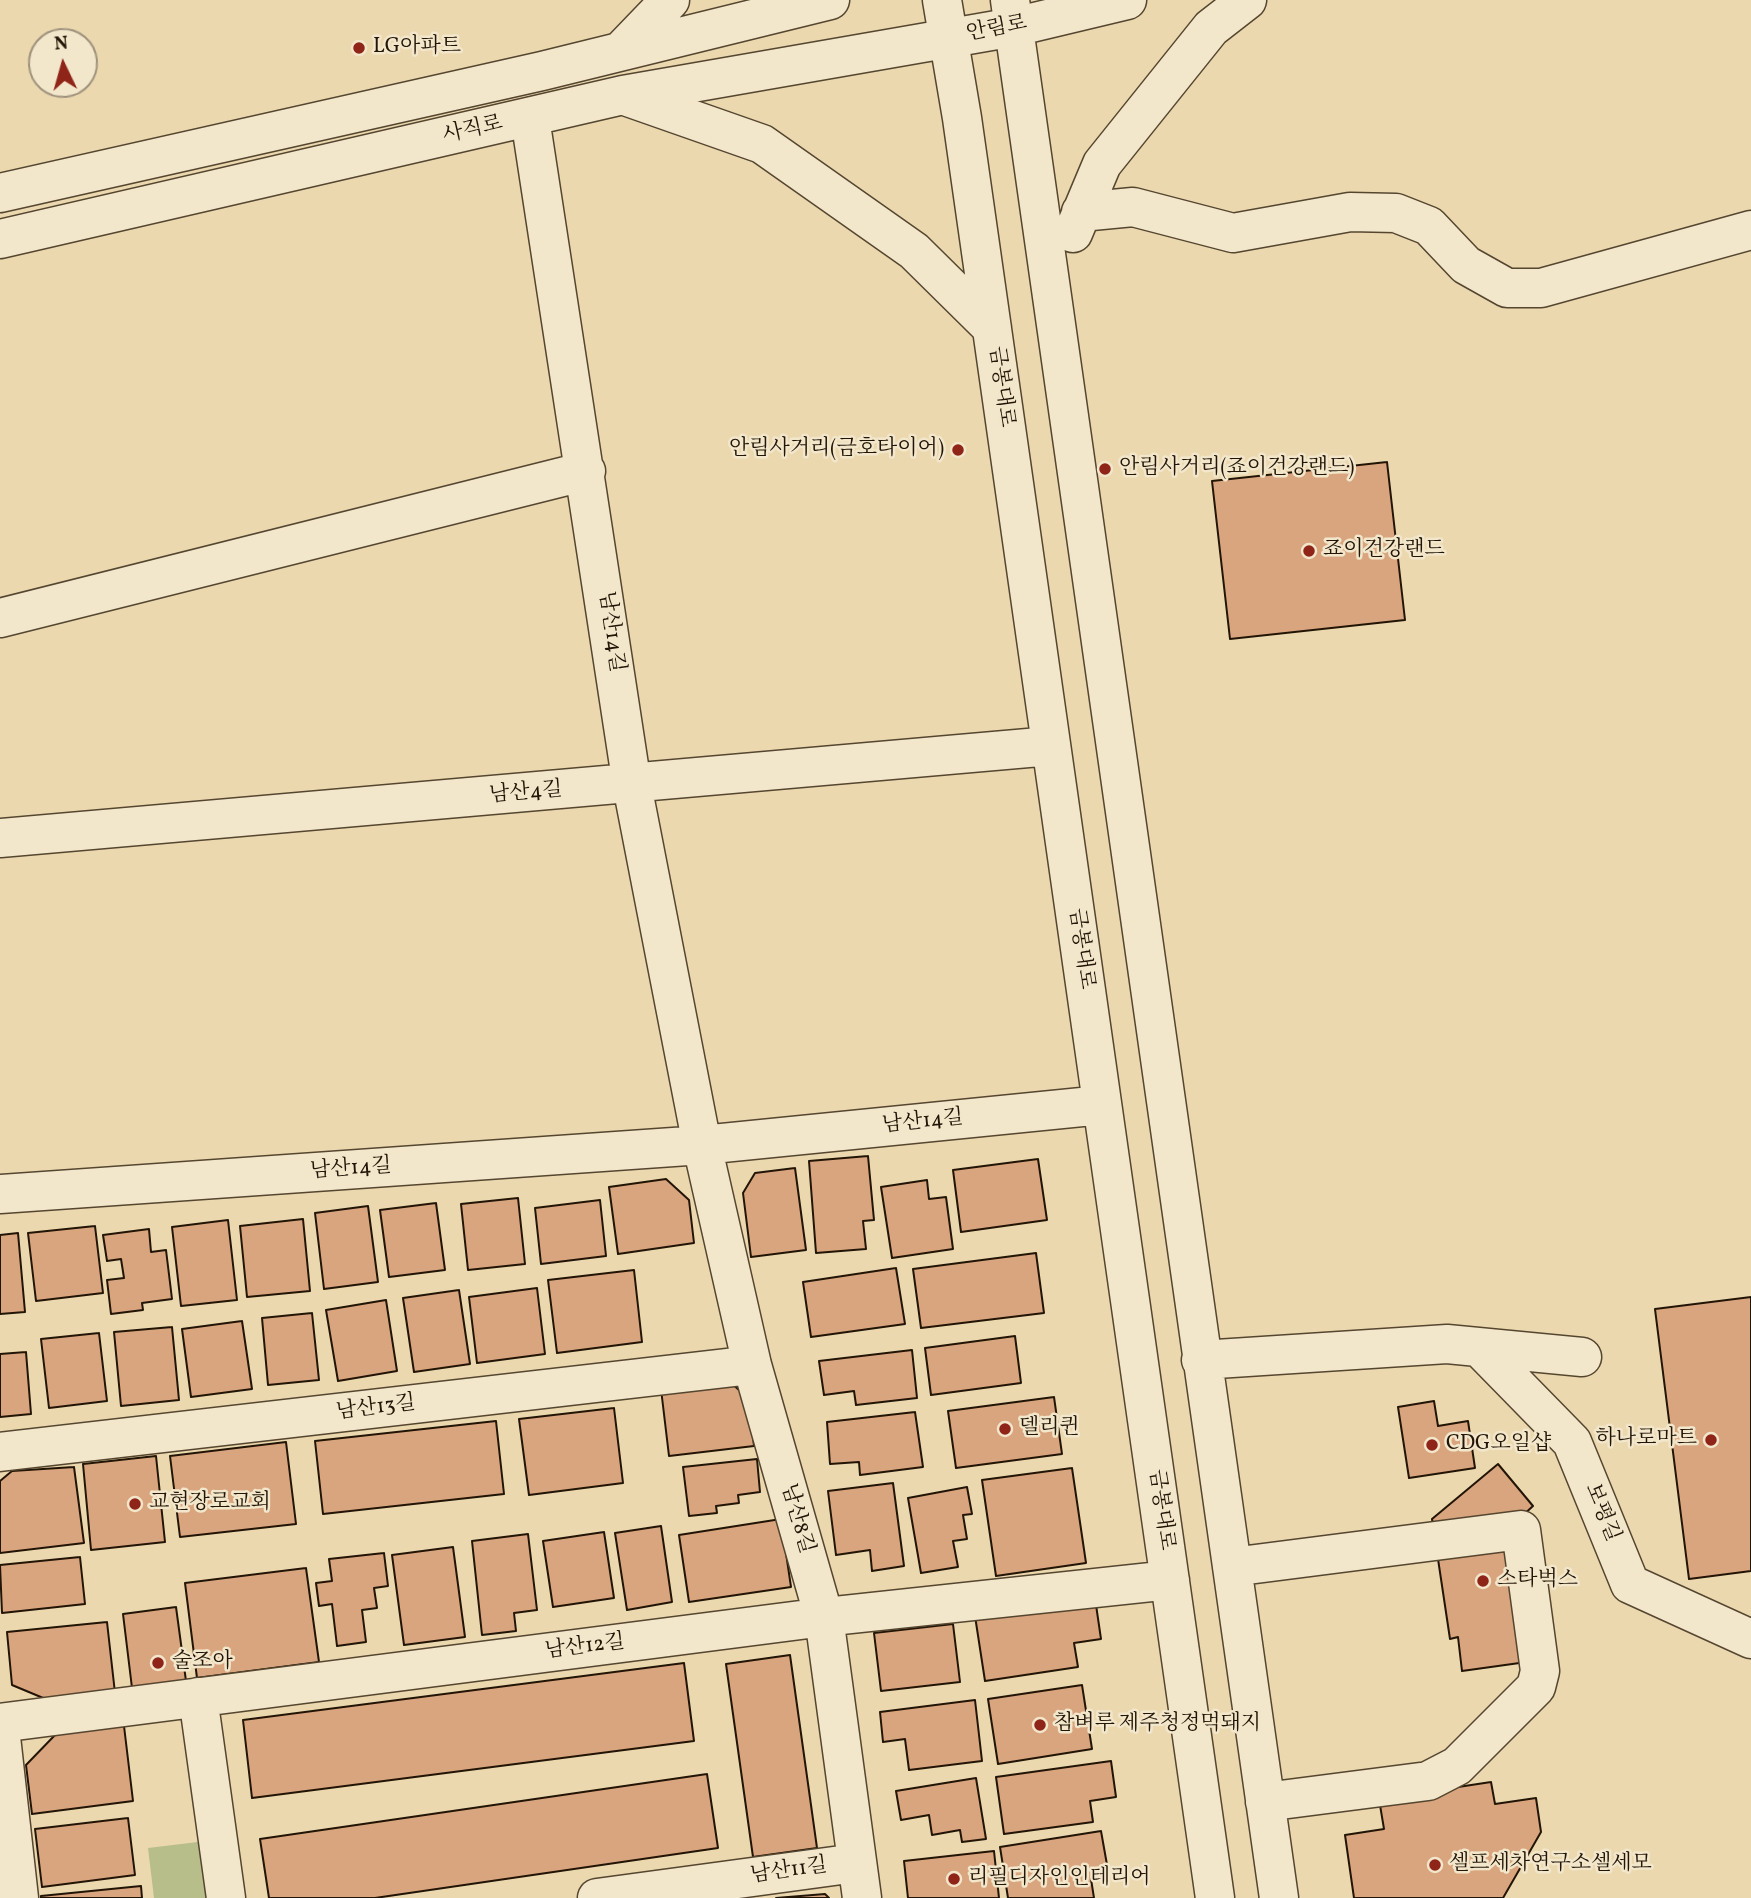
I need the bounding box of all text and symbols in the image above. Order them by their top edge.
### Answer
street label: 안림로 [965,12,1029,48]
north arrow [28,28,98,98]
text: N [53,31,69,58]
place label: LG아파트 [373,35,461,61]
marker: LG아파트 [351,40,367,56]
street label: 사직로 [441,112,505,150]
street label: 금봉대로 [982,345,1018,429]
place label: 안림사거리(금호타이어) [729,437,944,463]
marker: 안림사거리(금호타이어) [950,442,966,458]
place label: 안림사거리(죠이건강랜드) [1119,456,1354,482]
marker: 안림사거리(죠이건강랜드) [1097,461,1113,477]
place label: 죠이건강랜드 [1323,538,1445,564]
marker: 죠이건강랜드 [1301,543,1317,559]
street label: 남산14길 [592,590,628,674]
street label: 남산4길 [488,778,564,810]
street label: 금봉대로 [1062,907,1098,991]
street label: 남산14길 [881,1106,965,1140]
street label: 남산14길 [309,1155,393,1185]
street label: 남산13길 [335,1392,417,1426]
place label: 델리퀸 [1019,1416,1080,1442]
marker: 델리퀸 [997,1421,1013,1437]
place label: 하나로마트 [1596,1427,1697,1453]
place label: CDG오일샵 [1446,1432,1551,1458]
marker: 하나로마트 [1703,1432,1719,1448]
marker: CDG오일샵 [1424,1437,1440,1453]
street label: 금봉대로 [1142,1468,1178,1552]
street label: 보평길 [1578,1480,1624,1546]
street label: 남산8길 [774,1481,818,1557]
place label: 교현장로교회 [149,1491,271,1517]
marker: 교현장로교회 [127,1496,143,1512]
place label: 스타벅스 [1497,1568,1578,1594]
marker: 스타벅스 [1475,1573,1491,1589]
street label: 남산12길 [544,1631,626,1665]
place label: 술조아 [172,1650,233,1676]
marker: 술조아 [150,1655,166,1671]
place label: 참벼루 제주청정먹돼지 [1054,1712,1261,1738]
marker: 참벼루 제주청정먹돼지 [1032,1717,1048,1733]
place label: 셀프세차연구소셀세모 [1449,1852,1652,1878]
street label: 남산11길 [749,1854,829,1890]
marker: 셀프세차연구소셀세모 [1427,1857,1443,1873]
place label: 리필디자인인테리어 [968,1866,1151,1892]
marker: 리필디자인인테리어 [946,1871,962,1887]

